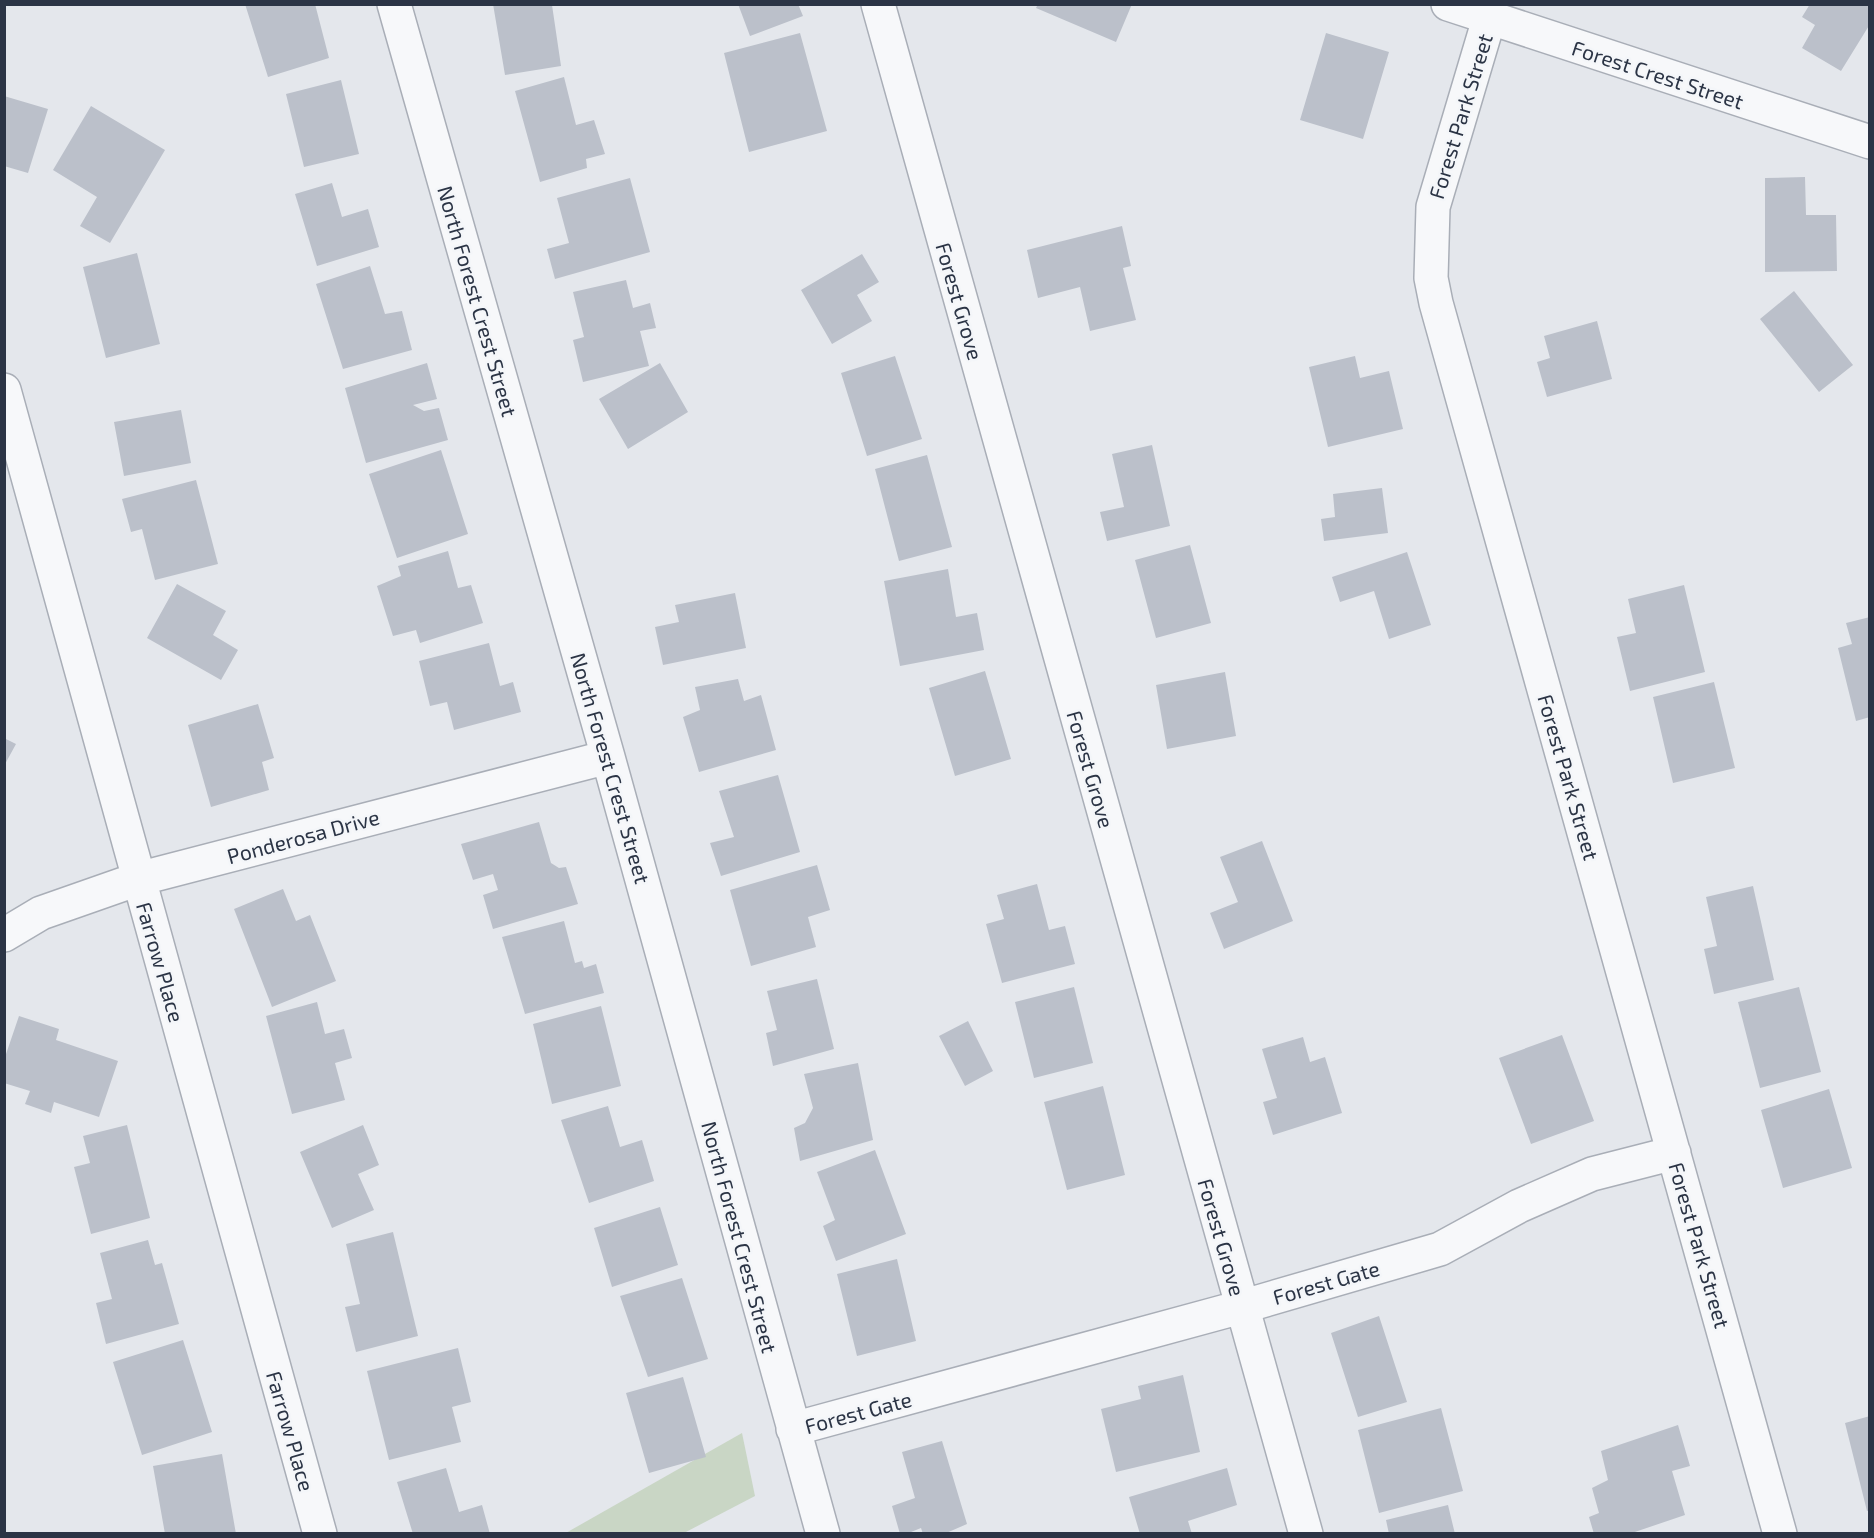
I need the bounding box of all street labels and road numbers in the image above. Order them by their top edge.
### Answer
street label: Forest Park Street [1423,30,1497,202]
street label: Forest Crest Street [1569,34,1747,114]
street label: North Forest Crest Street [433,183,523,419]
street label: Forest Grove [931,239,989,363]
street label: North Forest Crest Street [566,650,656,886]
street label: Forest Park Street [1533,691,1605,863]
street label: Forest Grove [1062,707,1120,831]
street label: Ponderosa Drive [224,804,382,868]
street label: Farrow Place [132,899,190,1025]
street label: North Forest Crest Street [697,1118,783,1356]
street label: Forest Park Street [1664,1159,1736,1331]
street label: Forest Grove [1193,1175,1251,1299]
street label: Forest Gate [1270,1255,1382,1309]
street label: Farrow Place [262,1368,320,1494]
street label: Forest Gate [802,1386,914,1438]

